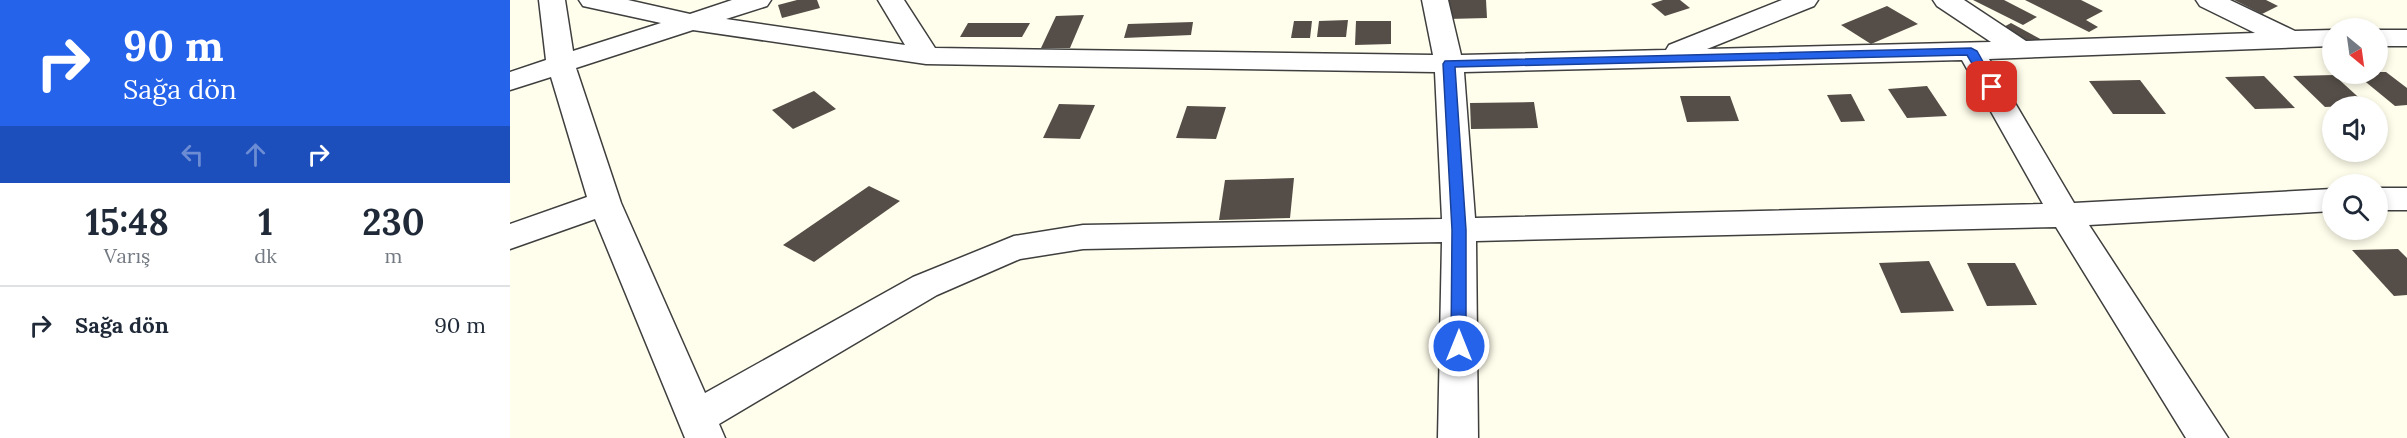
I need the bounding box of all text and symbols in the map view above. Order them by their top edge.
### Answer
north arrow [2322,18,2388,84]
map controls [2322,18,2388,240]
text: 90 m [123,19,224,73]
icon: right [24,24,102,102]
pin [1966,61,2017,112]
icon: arrive [1975,70,2008,103]
text: Sağa dön [123,72,237,106]
button: sound [2322,96,2388,162]
icon: left [176,138,209,171]
icon: ahead [239,138,272,171]
icon: right [302,138,335,171]
button: search [2322,174,2388,240]
text: 15:48 [85,199,169,245]
text: 1 [258,199,273,245]
text: 230 [362,199,425,245]
text: Varış [104,243,150,268]
text: dk [254,243,277,268]
text: m [384,243,402,268]
icon: right [24,309,57,342]
text: Sağa dön [75,311,169,339]
text: 90 m [434,311,486,339]
position arrow [1427,314,1491,378]

